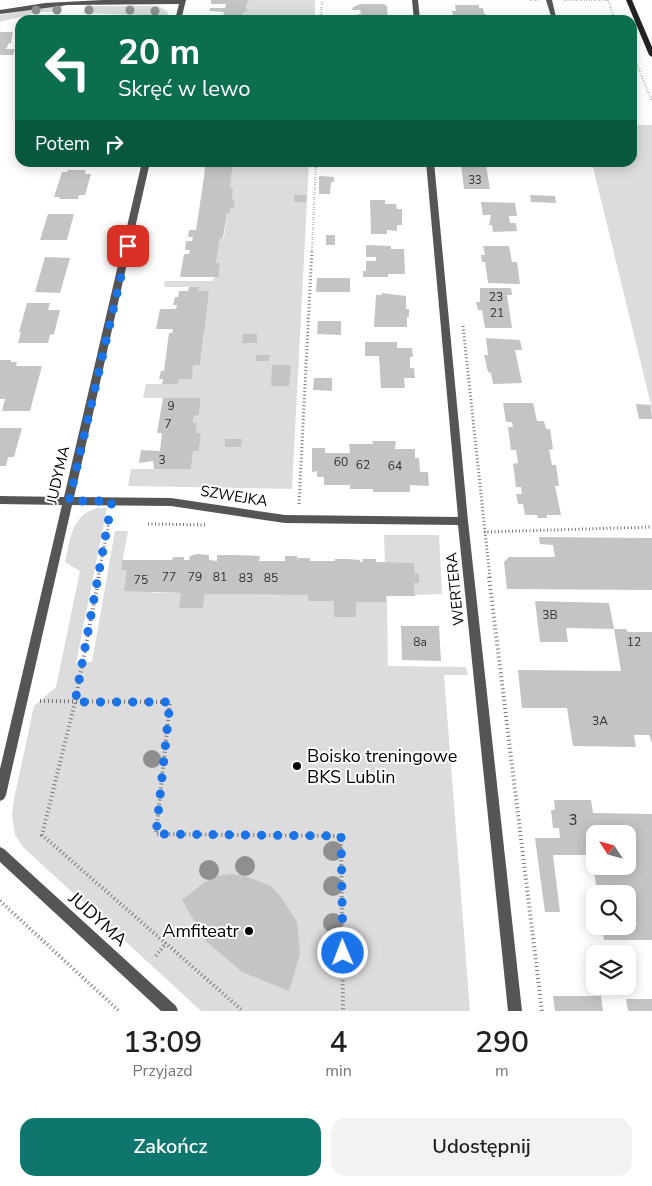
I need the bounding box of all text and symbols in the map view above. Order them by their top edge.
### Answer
text: 20 m [118,29,200,76]
icon: left [35,35,100,100]
text: Skręć w lewo [118,74,251,104]
icon: right [100,130,128,158]
text: Potem [35,131,90,157]
house number: 33 [468,173,482,188]
pin [107,225,149,267]
icon: arrive [114,232,142,260]
house number: 23 [489,289,503,305]
house number: 21 [490,305,504,321]
house number: 9 [167,398,175,414]
house number: 7 [164,416,172,432]
street label: JUDYMA [41,444,74,507]
house number: 3 [158,452,166,468]
house number: 60 [334,454,348,470]
house number: 62 [356,457,370,473]
house number: 64 [388,458,402,474]
street label: SZWEJKA [199,481,269,511]
street label: WERTERA [441,551,469,627]
house number: 77 [162,569,176,585]
house number: 79 [188,569,202,585]
house number: 81 [213,569,227,585]
house number: 83 [239,570,253,586]
house number: 85 [264,570,278,586]
house number: 75 [134,572,148,588]
house number: 3B [542,607,558,623]
house number: 8a [413,634,427,650]
house number: 12 [627,634,641,650]
house number: 3A [592,713,608,729]
place label: Boisko treningowe BKS Lublin [307,744,457,789]
marker: Boisko treningowe BKS Lublin [291,760,303,772]
house number: 3 [568,810,578,830]
north arrow [586,825,636,875]
map controls [586,825,636,995]
button: search [586,885,636,935]
street label: JUDYMA [63,886,132,952]
place label: Amfiteatr [162,919,240,943]
marker: Amfiteatr [243,925,255,937]
position arrow [316,926,368,978]
button: layers [586,945,636,995]
text: 13:09 [123,1022,202,1063]
text: 4 [330,1022,348,1063]
text: 290 [475,1022,529,1063]
text: Przyjazd [133,1060,193,1082]
text: min [325,1060,352,1082]
text: m [495,1060,509,1082]
button: Zakończ [20,1118,321,1176]
button: Udostępnij [331,1118,632,1176]

